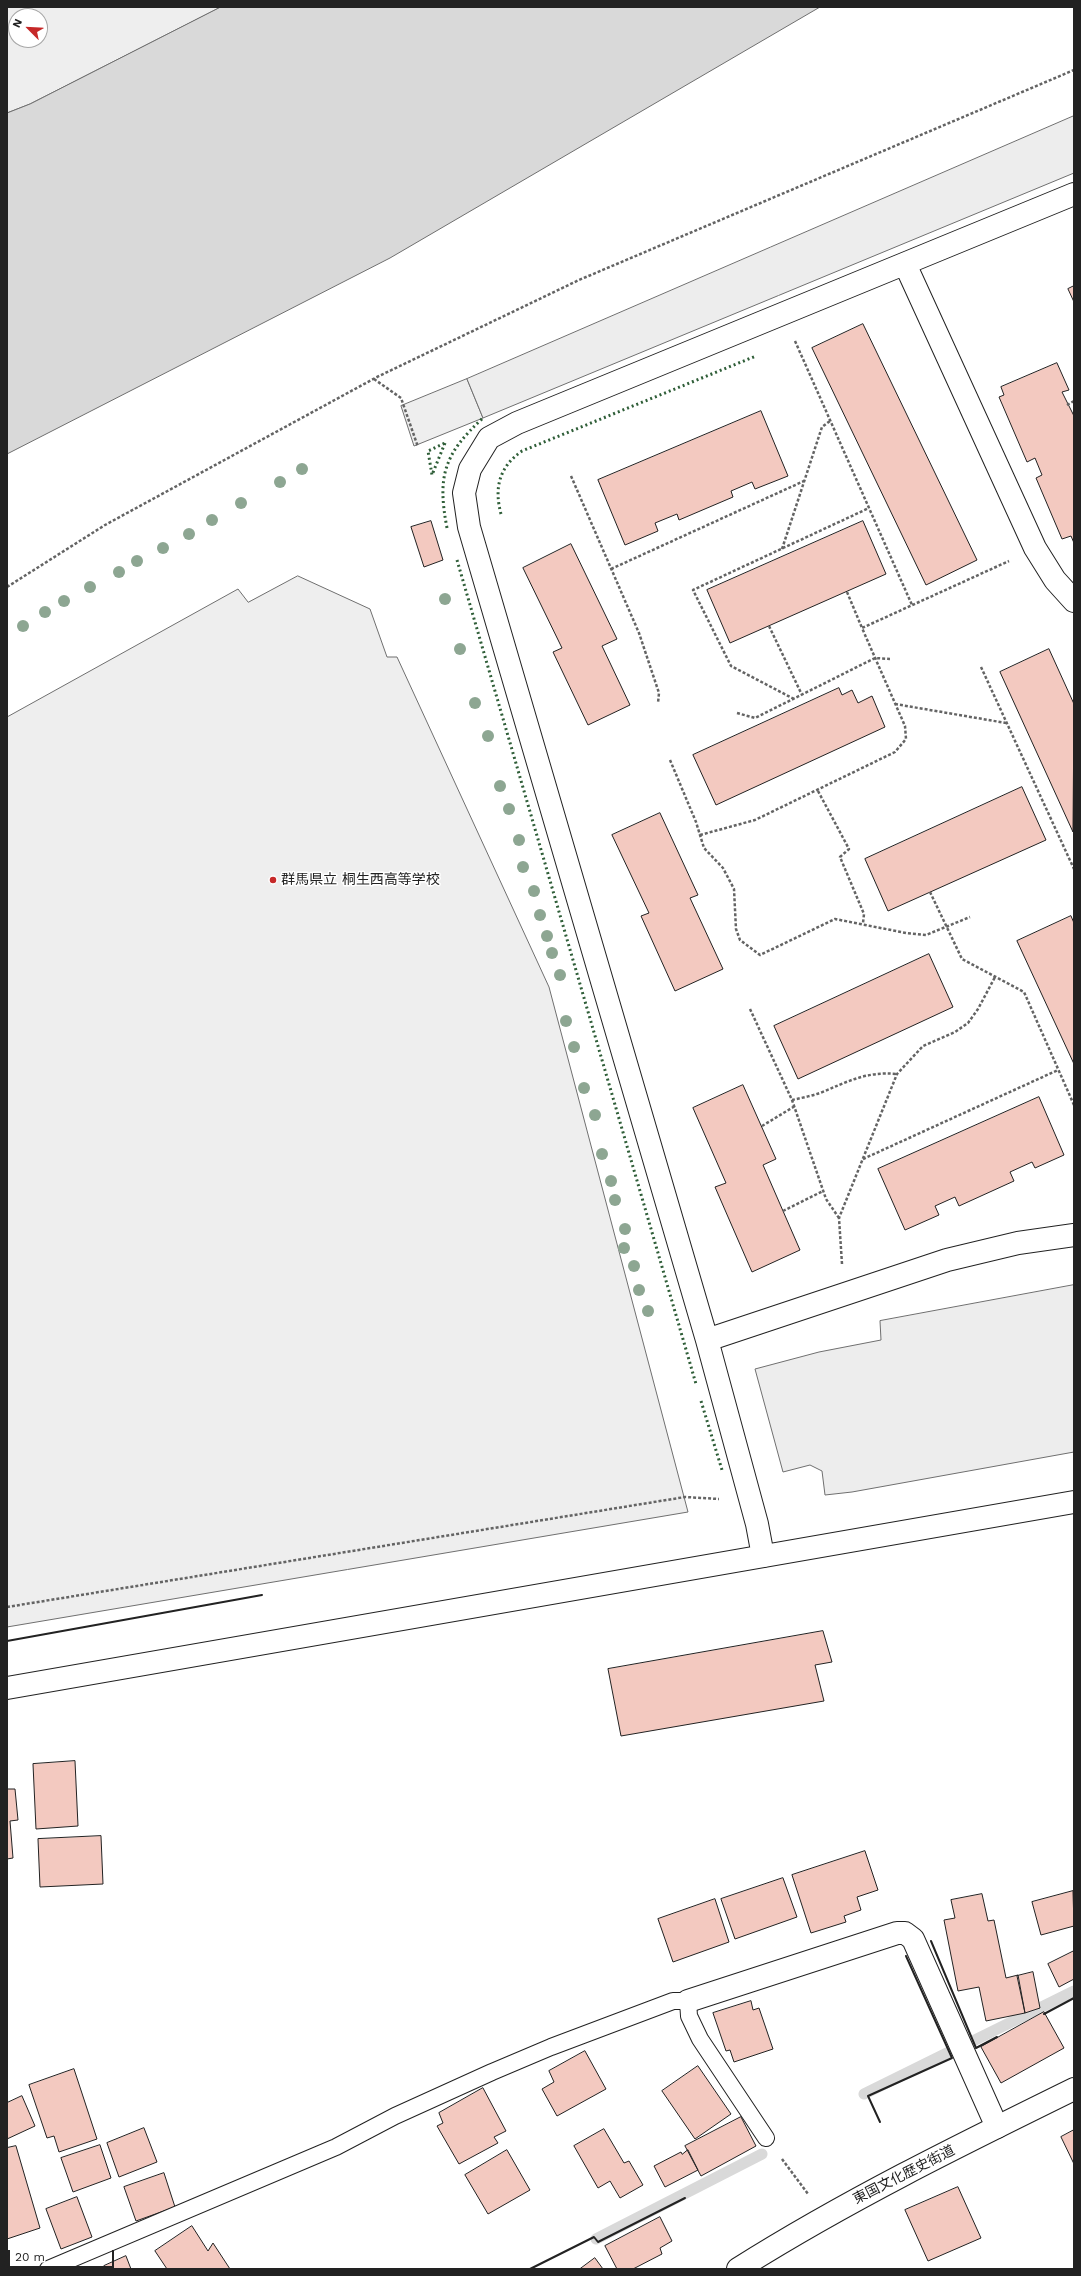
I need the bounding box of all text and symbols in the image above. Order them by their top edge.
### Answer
north arrow [8,8,48,48]
text: N [10,17,25,30]
place label: 群馬県立 桐生西高等学校 [281,872,440,888]
marker: 群馬県立 桐生西高等学校 [268,875,278,885]
street label: 東国文化歴史街道 [850,2142,958,2208]
scale bar [10,2242,116,2268]
text: 20 m [15,2250,45,2264]

